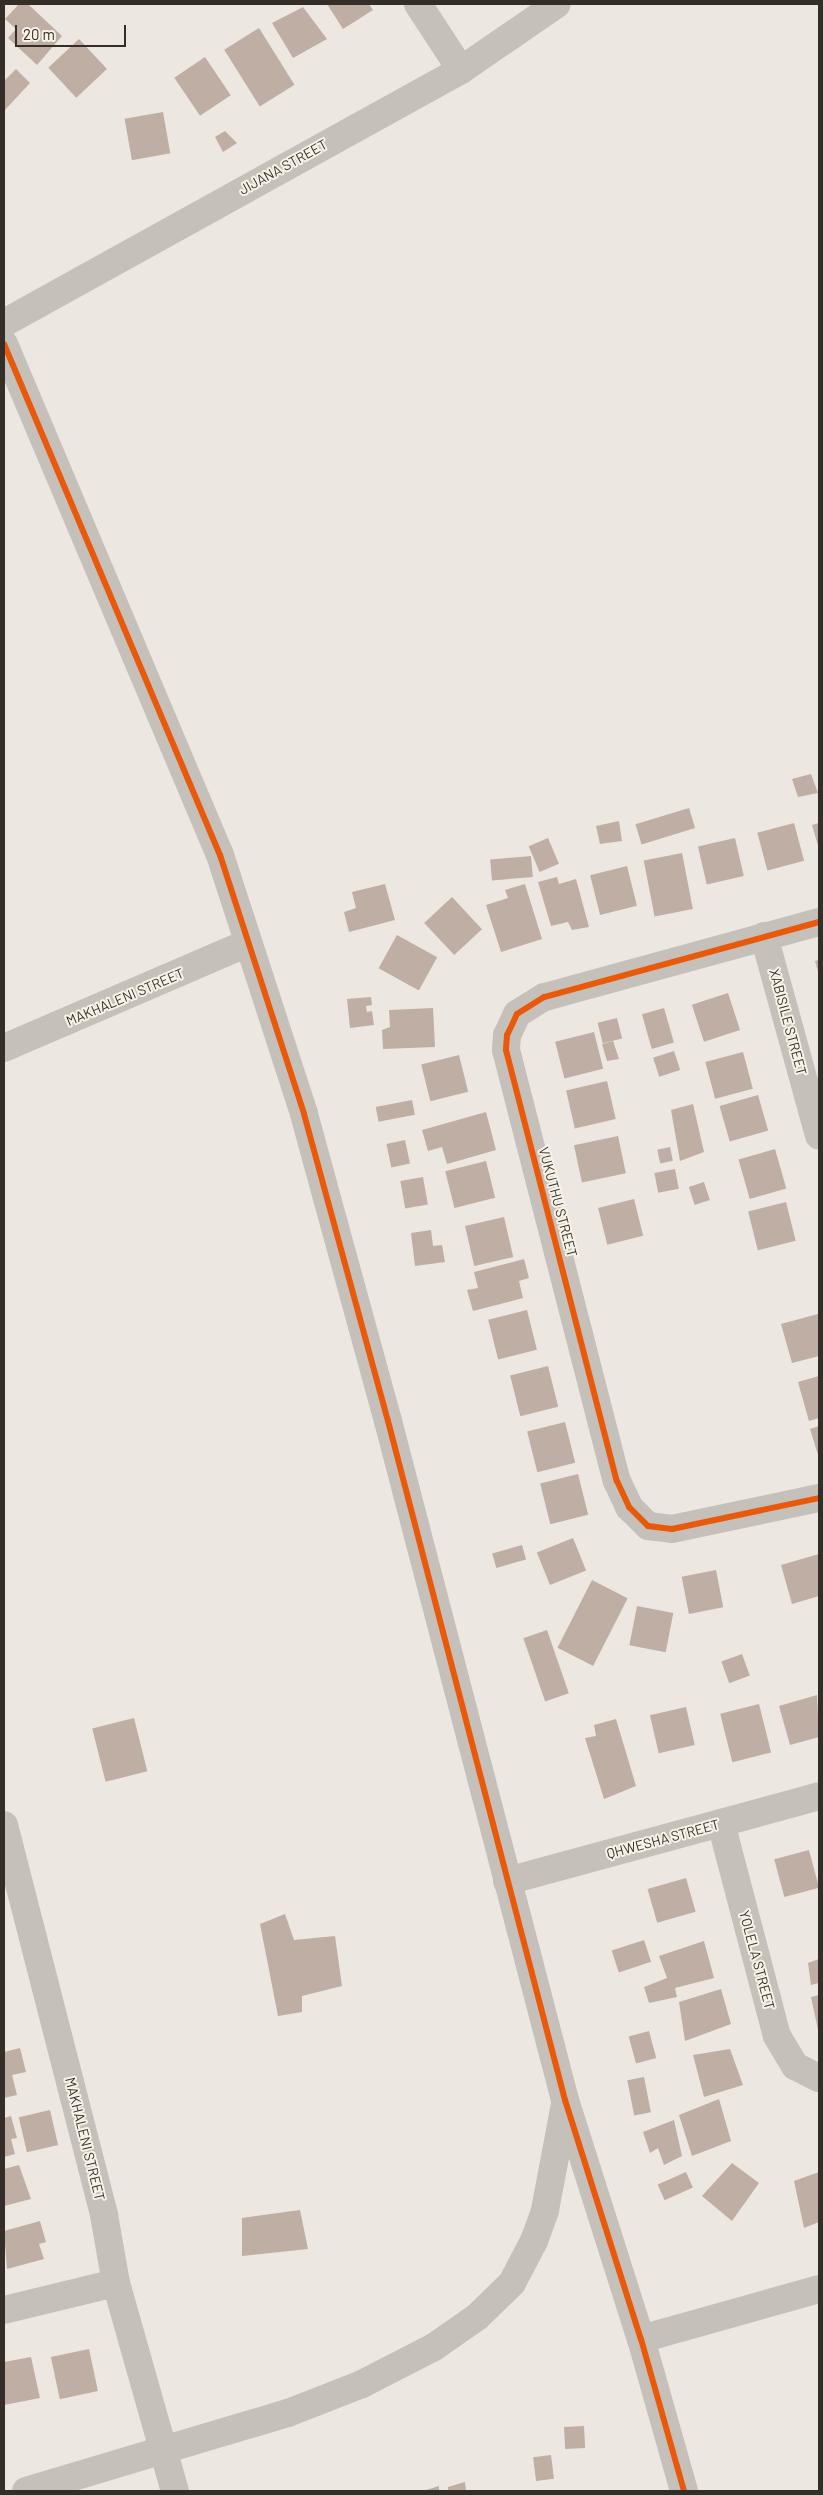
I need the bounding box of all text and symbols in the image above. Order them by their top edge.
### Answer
scale bar [18,15,129,47]
text: 20 m [23,25,55,43]
street label: JIJANA STREET [236,136,330,198]
street label: MAKHALENI STREET [64,965,186,1029]
street label: XABISILE STREET [766,967,810,1077]
street label: VUKUTHU STREET [535,1145,581,1259]
street label: QHWESHA STREET [605,1816,721,1862]
street label: YOLELA STREET [736,1909,778,2011]
street label: MAKHALENI STREET [62,2076,108,2202]

